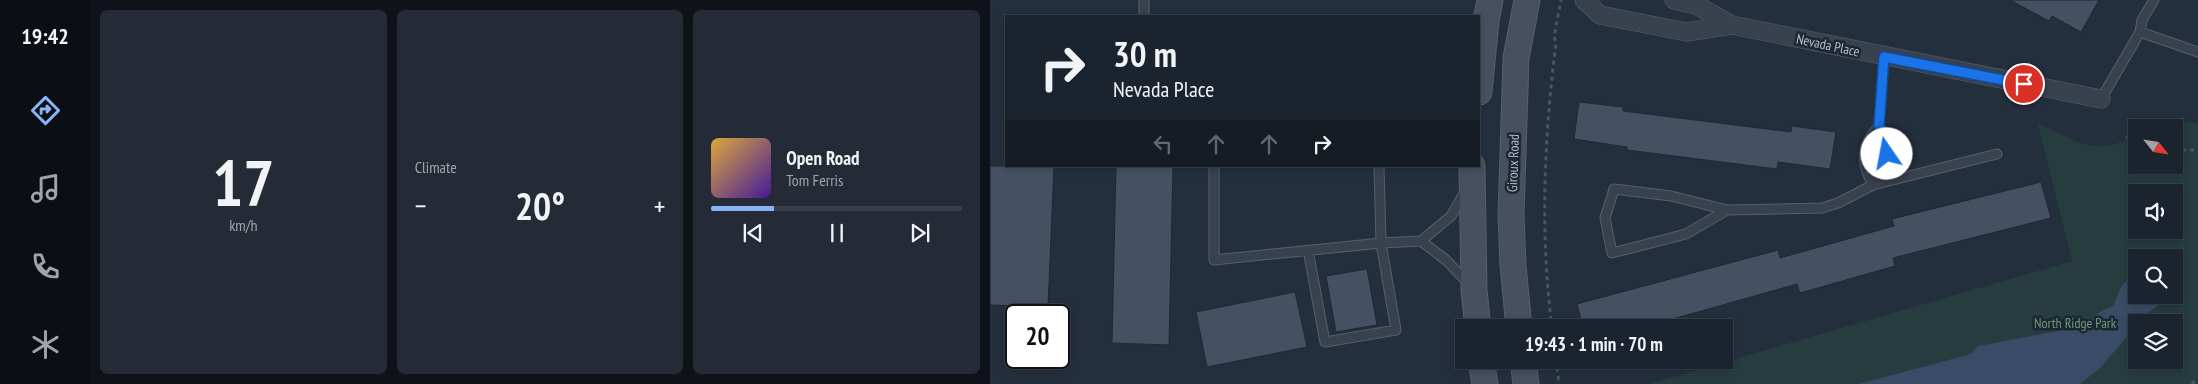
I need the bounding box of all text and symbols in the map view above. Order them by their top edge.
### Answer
text: 19:42 [21,22,69,50]
street label: Nevada Place [1795,29,1862,61]
text: 30 m [1113,31,1177,77]
icon: right [1030,35,1095,100]
pin [2003,63,2045,105]
icon: arrive [2010,70,2038,98]
text: Nevada Place [1113,75,1214,103]
icon: directions [28,93,63,128]
north arrow [2128,119,2182,174]
map controls [2128,119,2183,369]
position arrow [1860,127,1912,179]
icon: left [1149,130,1177,158]
icon: ahead [1202,130,1230,158]
icon: ahead [1255,130,1283,158]
icon: right [1308,130,1336,158]
street label: Giroux Road [1503,134,1523,192]
text: 17 [212,140,274,224]
text: Open Road [786,146,859,170]
text: Climate [415,157,457,177]
text: Tom Ferris [786,170,843,190]
icon: music [28,171,63,206]
text: 20° [515,181,565,230]
button: sound [2128,184,2183,239]
text: − [415,187,426,224]
text: + [654,187,665,224]
text: km/h [229,215,258,235]
icon: previous [739,219,767,247]
icon: pause [823,219,851,247]
icon: next [906,219,934,247]
icon: phone [28,249,63,284]
button: search [2128,249,2183,304]
speed limit sign: 20 [1005,304,1070,369]
park label: North Ridge Park [2034,314,2117,332]
button: layers [2128,314,2183,369]
icon: climate [28,327,63,362]
text: 19:43 · 1 min · 70 m [1525,332,1663,356]

